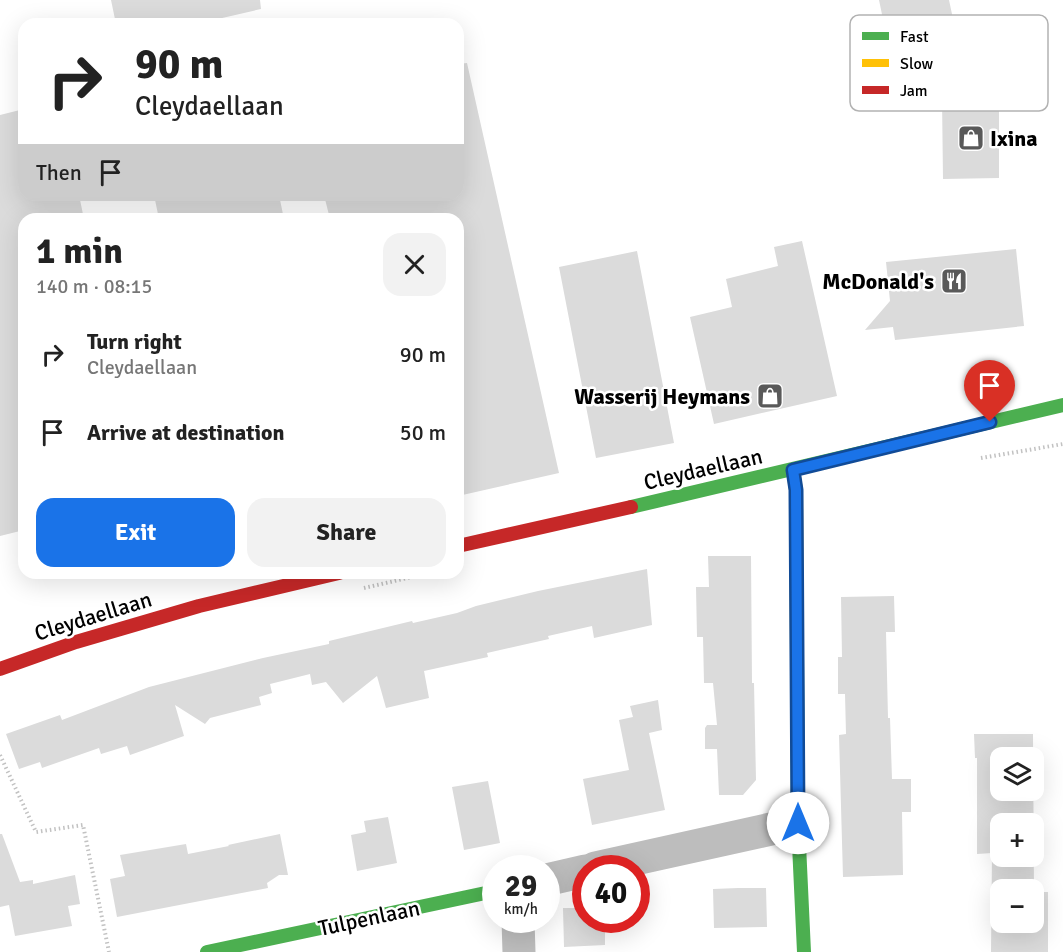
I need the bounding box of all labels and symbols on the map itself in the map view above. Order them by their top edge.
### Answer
legend [850,15,1048,111]
text: Fast [900,27,929,47]
text: Slow [900,54,934,74]
text: Jam [900,81,928,101]
shop icon: Ixina [956,123,986,153]
place label: Ixina [990,125,1038,152]
restaurant icon: McDonald's [939,266,969,296]
place label: McDonald's [822,268,934,295]
pin [964,360,1015,422]
shop icon: Wasserij Heymans [755,381,785,411]
place label: Wasserij Heymans [574,383,750,410]
street label: Cleydaellaan [641,442,765,496]
street label: Cleydaellaan [31,585,155,647]
position arrow [766,791,830,855]
speed limit sign: 40 [572,855,650,933]
street label: Tulpenlaan [316,894,422,942]

